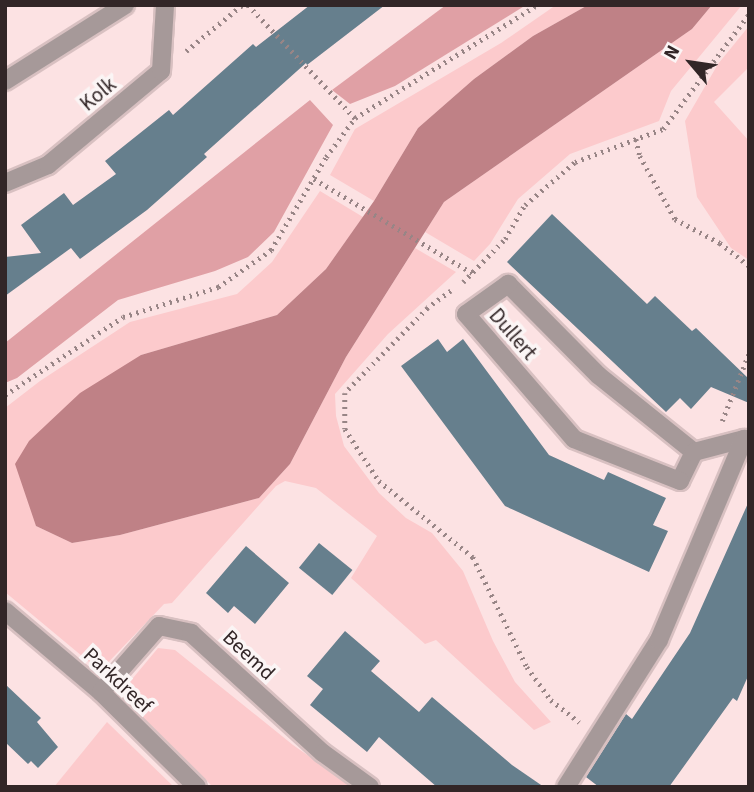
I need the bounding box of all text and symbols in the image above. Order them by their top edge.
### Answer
north arrow [656,28,726,98]
text: N [657,41,687,65]
street label: Kolk [75,72,121,116]
street label: Dullert [484,303,542,365]
street label: Beemd [218,625,280,685]
street label: Parkdreef [78,642,158,718]

